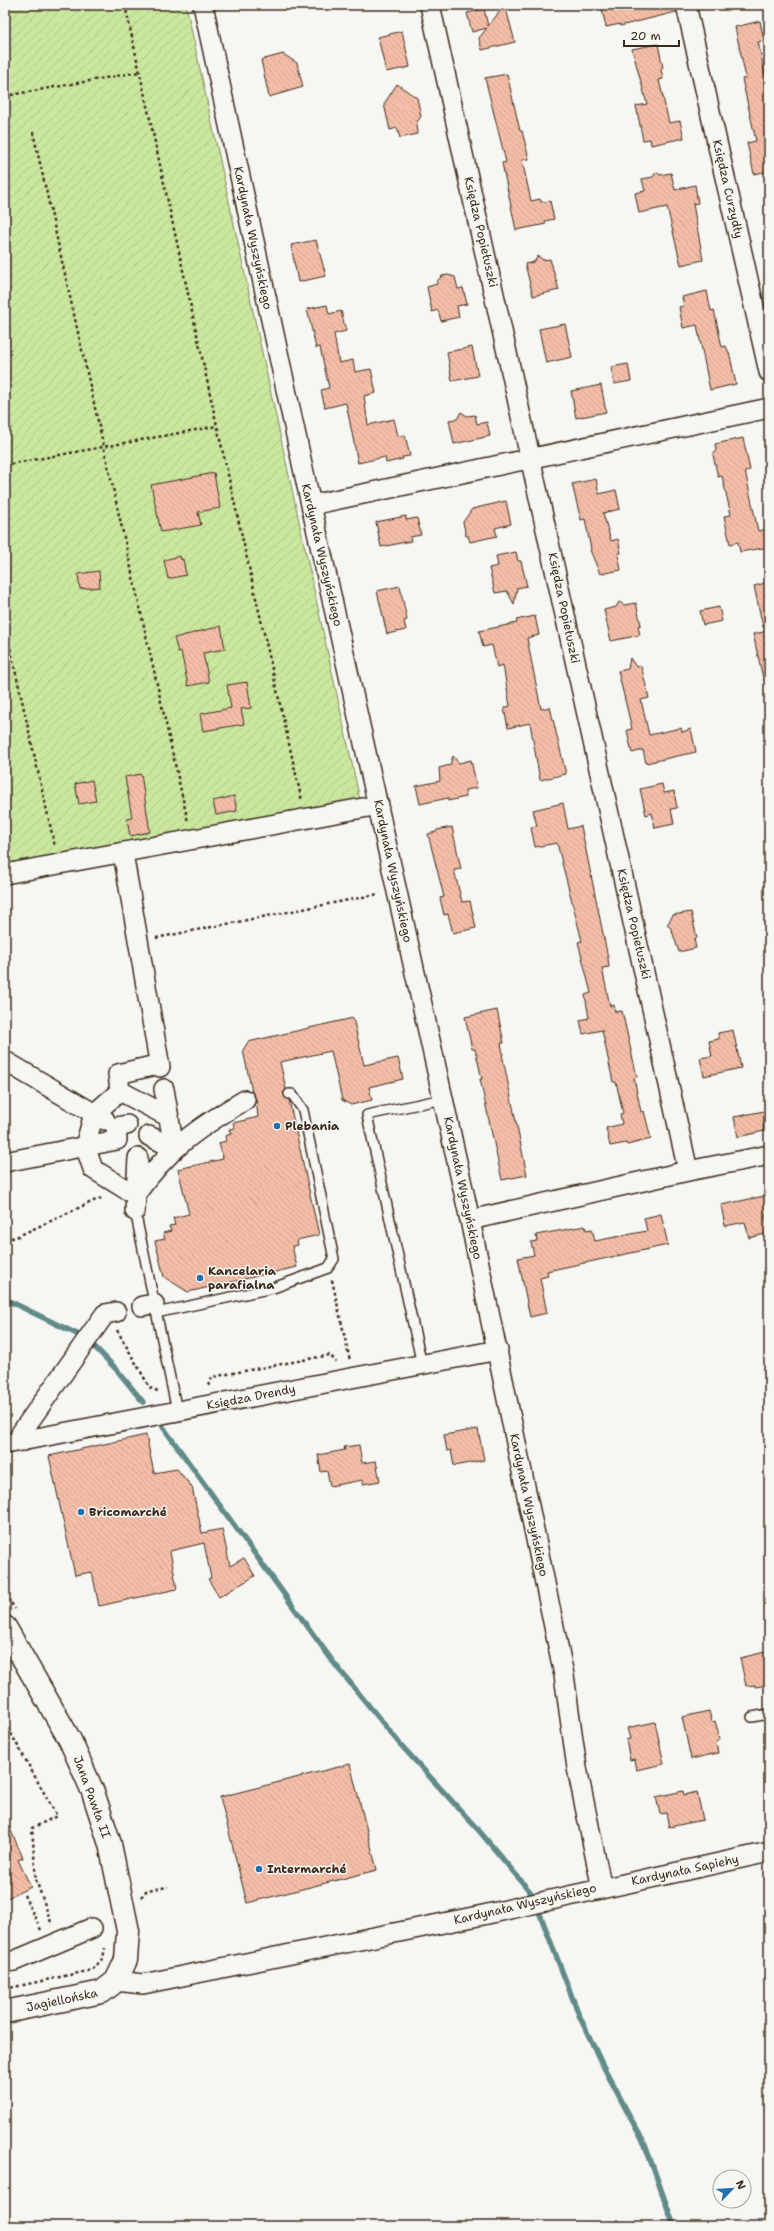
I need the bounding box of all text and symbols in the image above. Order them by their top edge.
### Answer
scale bar [624,22,679,48]
text: 20 m [630,28,661,44]
street label: Księdza Curzydły [709,138,747,240]
street label: Kardynała Wyszyńskiego [230,165,276,311]
street label: Księdza Popiełuszki [460,175,502,289]
street label: Kardynała Wyszyńskiego [298,482,346,628]
street label: Księdza Popiełuszki [544,551,584,665]
street label: Kardynała Wyszyńskiego [370,798,416,944]
street label: Księdza Popiełuszki [613,867,655,981]
street label: Kardynała Wyszyńskiego [440,1115,486,1261]
place label: Plebania [285,1118,340,1134]
marker: Plebania [272,1121,282,1131]
place label: Kancelaria parafialna [208,1263,277,1293]
marker: Kancelaria parafialna [195,1273,205,1283]
street label: Księdza Drendy [205,1381,297,1413]
street label: Kardynała Wyszyńskiego [506,1432,552,1578]
place label: Bricomarché [89,1504,167,1520]
marker: Bricomarché [76,1507,86,1517]
street label: Jana Pawła II [70,1754,114,1841]
street label: Kardynała Sapiehy [630,1851,740,1889]
place label: Intermarché [267,1861,347,1877]
marker: Intermarché [254,1864,264,1874]
street label: Kardynała Wyszyńskiego [452,1880,598,1928]
street label: Jagiellońska [25,1984,100,2015]
north arrow [712,2169,752,2209]
text: N [732,2178,749,2192]

